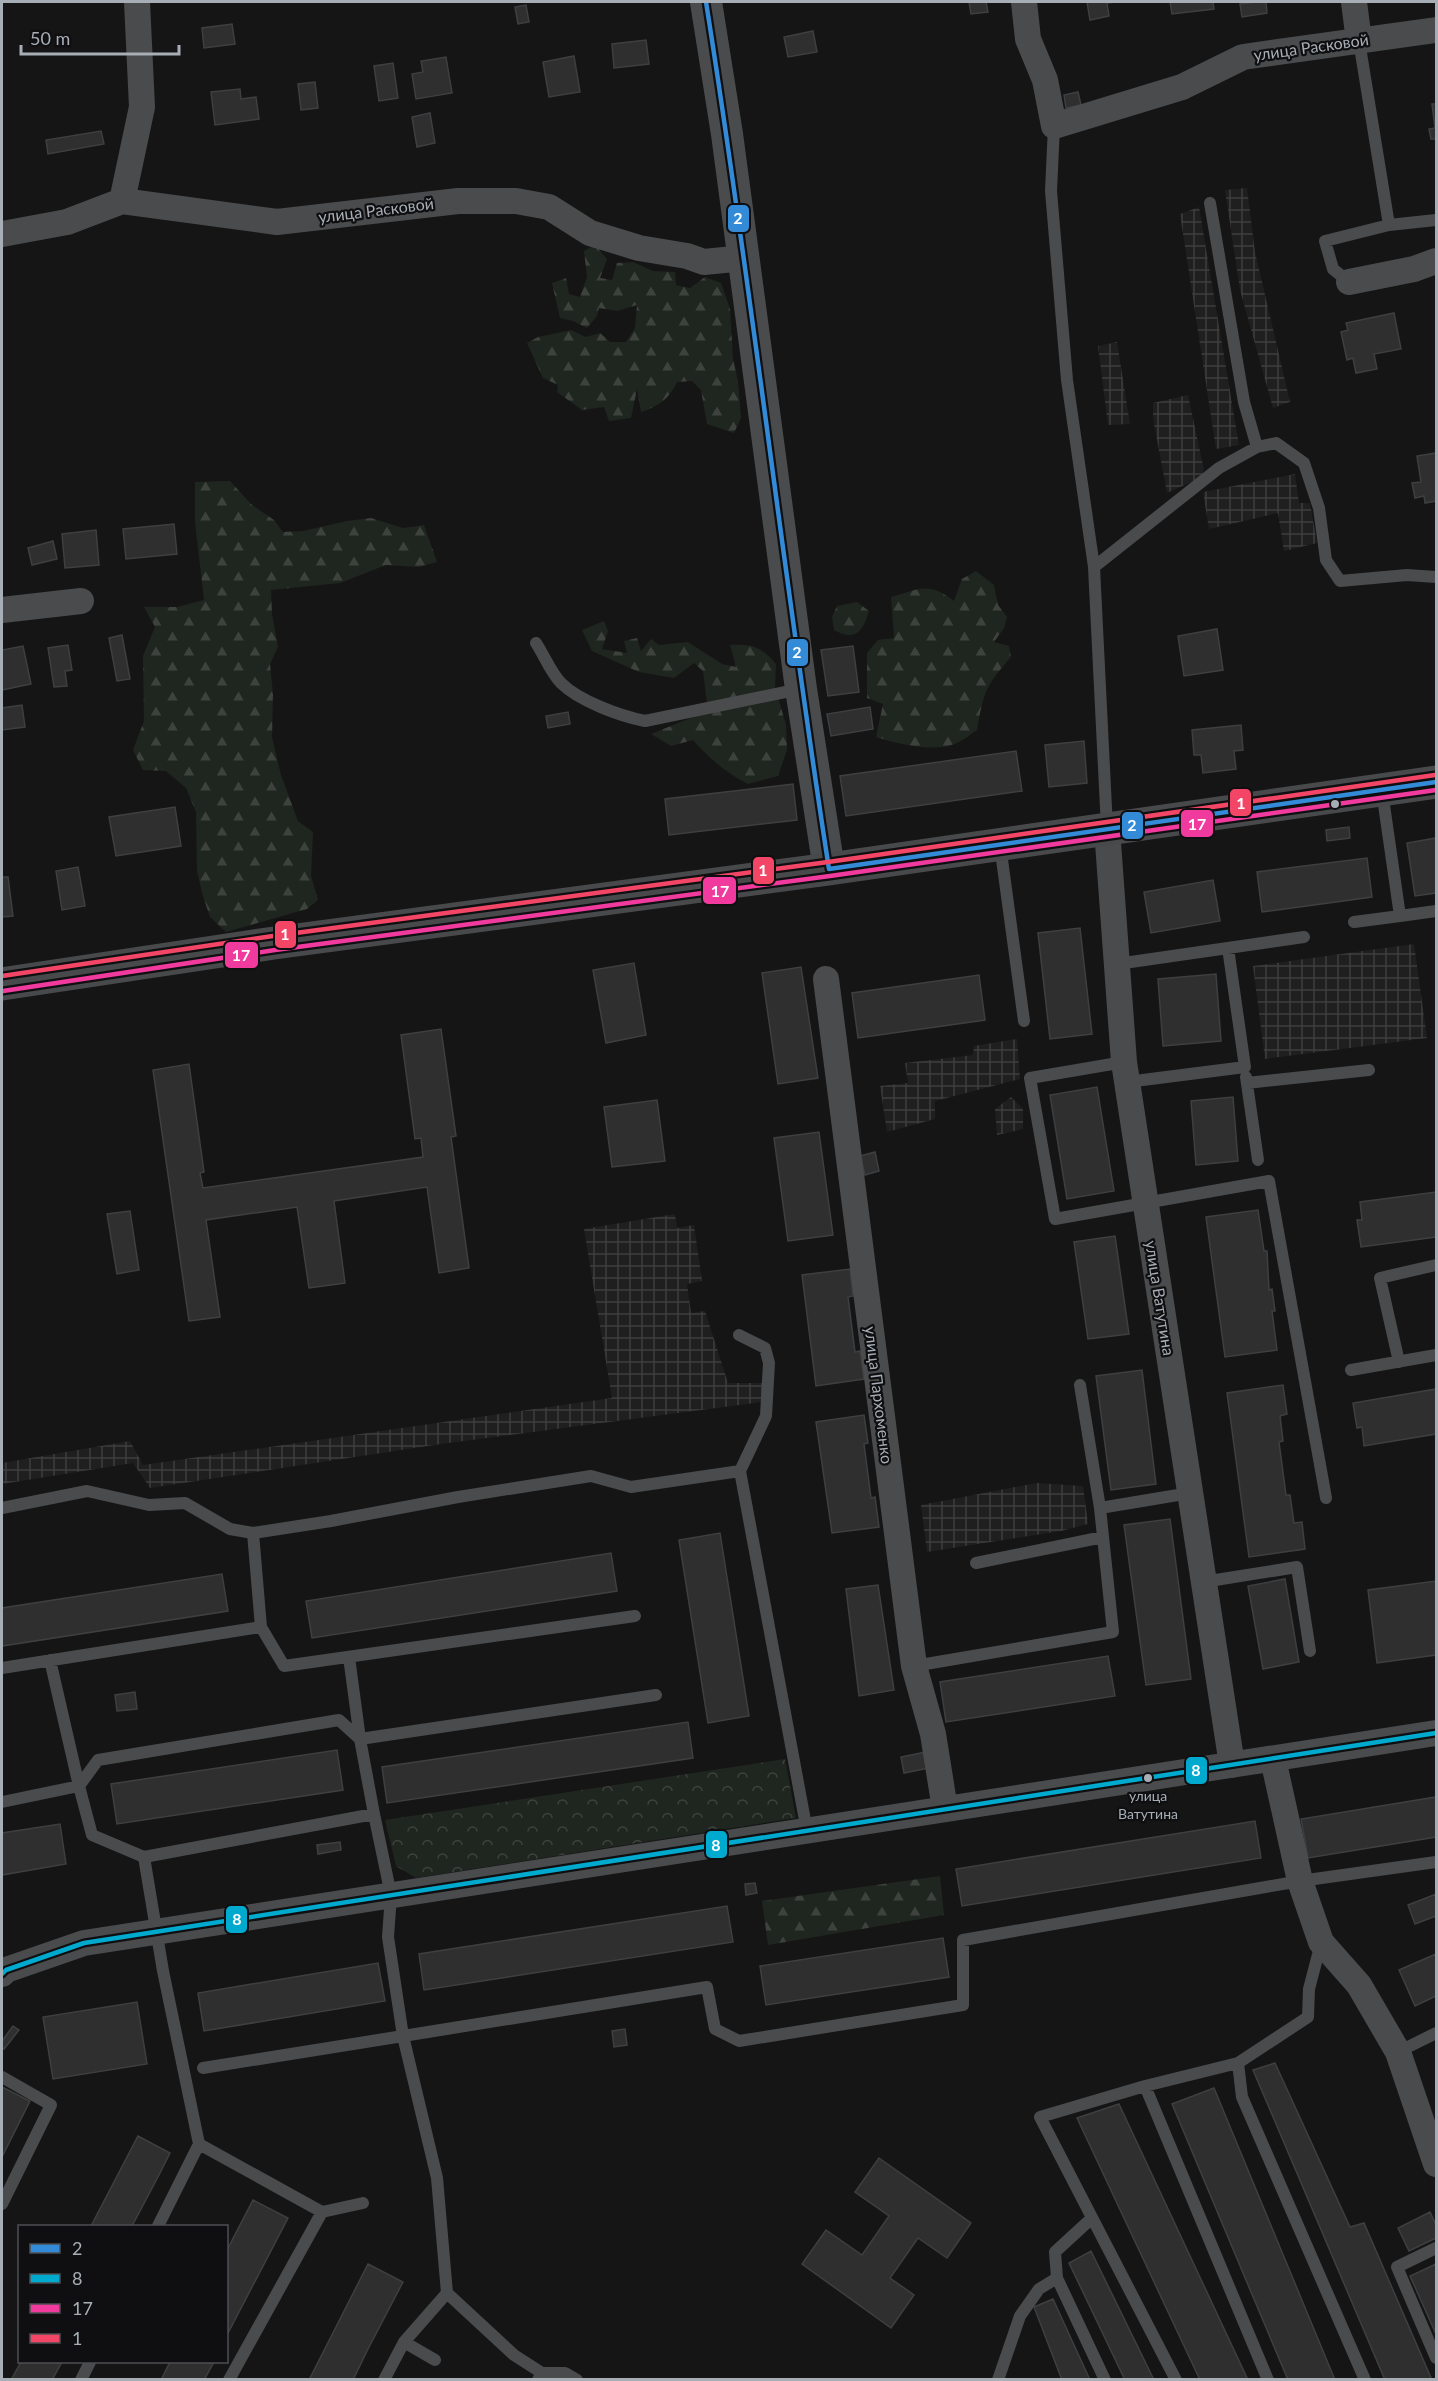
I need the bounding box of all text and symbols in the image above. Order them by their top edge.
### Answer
scale bar [21,18,178,56]
text: 50 m [30,27,70,49]
street label: улица Расковой [1252,29,1370,64]
street label: улица Расковой [317,193,435,226]
line badge: 2 [727,204,750,233]
text: 2 [733,208,743,227]
line badge: 2 [786,638,809,667]
text: 2 [792,642,802,661]
line badge: 1 [1229,788,1252,817]
text: 1 [1236,793,1246,812]
unlabelled marker [1329,798,1341,810]
line badge: 17 [1180,809,1214,838]
line badge: 2 [1121,811,1144,840]
text: 17 [1188,814,1206,833]
text: 2 [1127,815,1137,834]
line badge: 1 [752,856,775,885]
text: 1 [758,860,768,879]
line badge: 17 [702,876,737,905]
text: 17 [711,881,729,900]
line badge: 1 [274,920,297,949]
text: 1 [280,924,290,943]
line badge: 17 [224,941,259,969]
text: 17 [232,945,250,964]
street label: улица Ватутина [1142,1239,1179,1357]
street label: улица Пархоменко [862,1325,897,1465]
line badge: 8 [1185,1756,1208,1785]
text: 8 [1191,1760,1201,1779]
marker: улица Ватутина [1142,1772,1154,1784]
place label: улица Ватутина [1118,1787,1178,1822]
line badge: 8 [705,1830,728,1859]
text: 8 [711,1835,721,1854]
line badge: 8 [225,1905,248,1934]
text: 8 [232,1909,242,1928]
legend [18,2225,228,2363]
text: 2 [72,2237,82,2259]
text: 8 [72,2267,82,2289]
text: 17 [72,2297,93,2319]
text: 1 [72,2327,82,2349]

